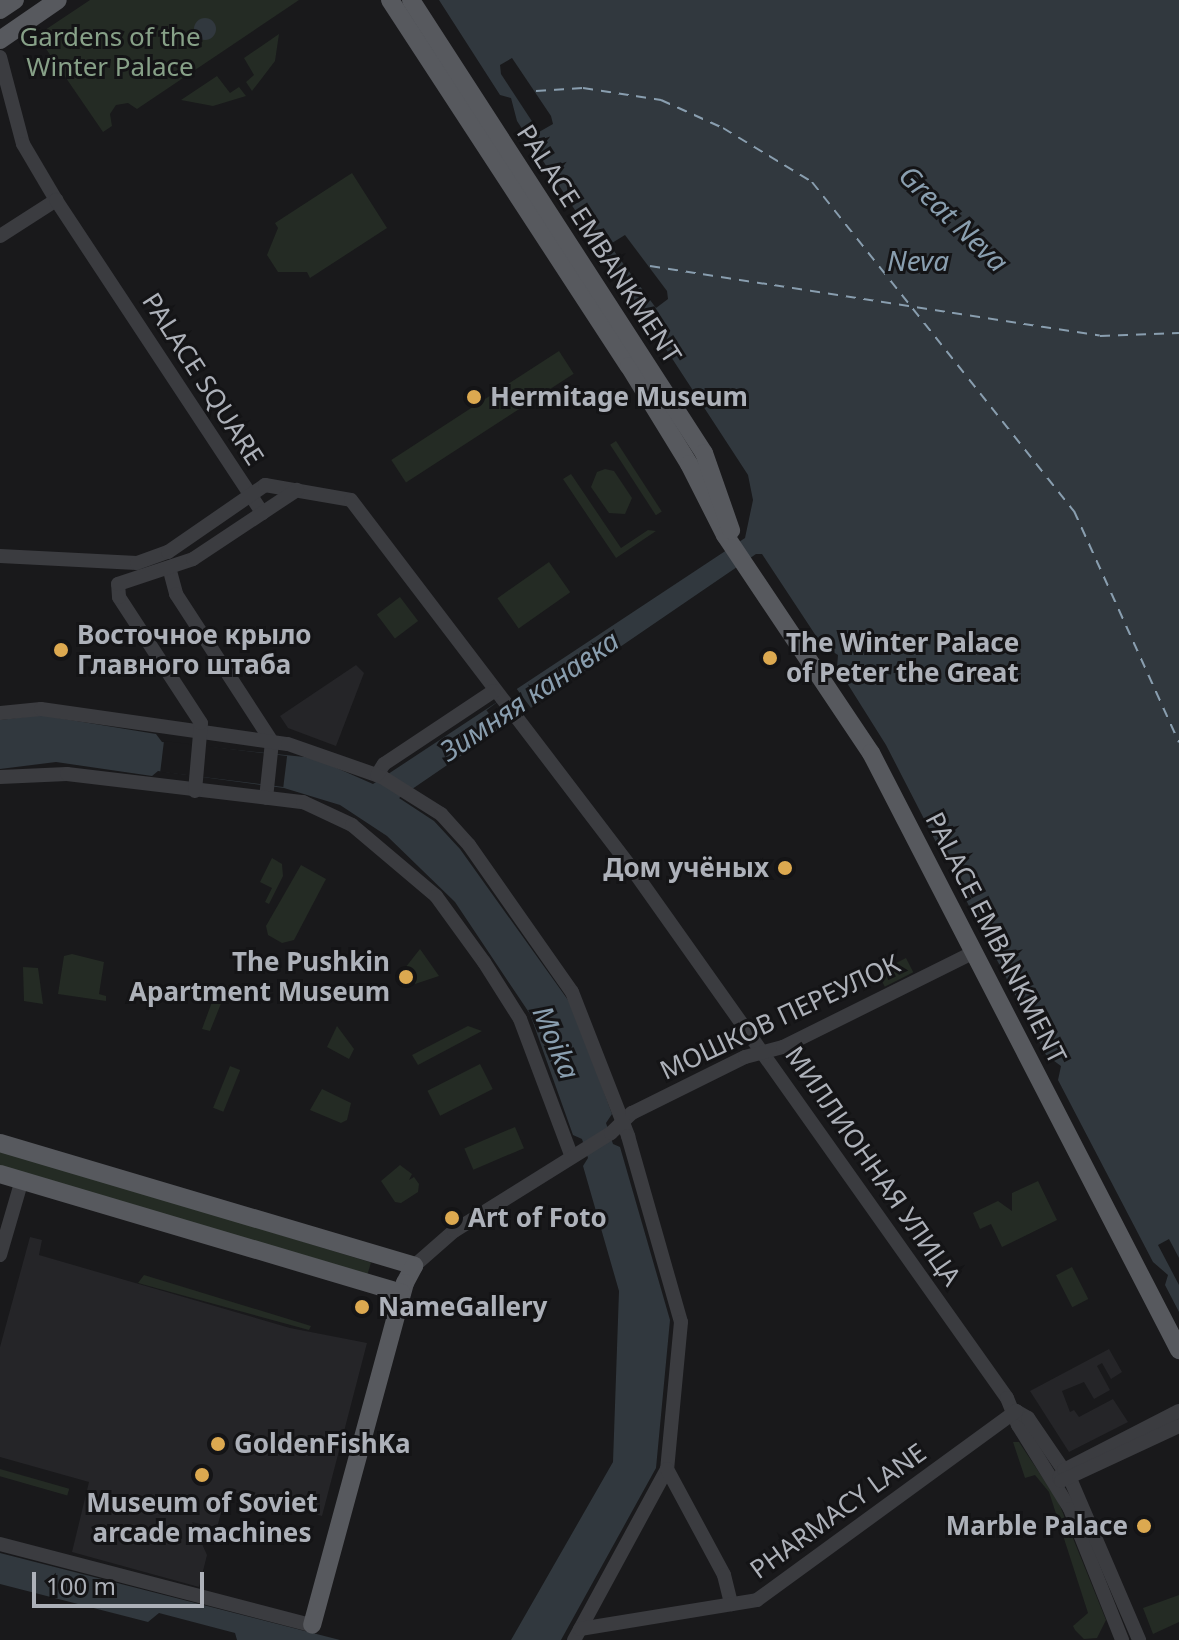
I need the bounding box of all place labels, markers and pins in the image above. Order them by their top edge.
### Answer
place label: Hermitage Museum [490,381,748,413]
marker: Hermitage Museum [465,388,483,406]
place label: Восточное крыло Главного штаба [77,619,312,680]
place label: The Winter Palace of Peter the Great [786,627,1019,688]
marker: Восточное крыло Главного штаба [52,641,70,659]
marker: The Winter Palace of Peter the Great [761,649,779,667]
place label: Дом учёных [603,852,769,884]
marker: Дом учёных [776,859,794,877]
place label: The Pushkin Apartment Museum [129,946,390,1008]
marker: The Pushkin Apartment Museum [397,968,415,986]
place label: Art of Foto [468,1202,607,1234]
marker: Art of Foto [443,1209,461,1227]
place label: NameGallery [378,1291,547,1323]
marker: NameGallery [353,1298,371,1316]
place label: GoldenFishKa [234,1428,411,1460]
marker: GoldenFishKa [209,1435,227,1453]
marker: Museum of Soviet arcade machines [193,1466,211,1484]
place label: Museum of Soviet arcade machines [86,1487,318,1548]
place label: Marble Palace [946,1510,1128,1542]
marker: Marble Palace [1135,1517,1153,1535]

